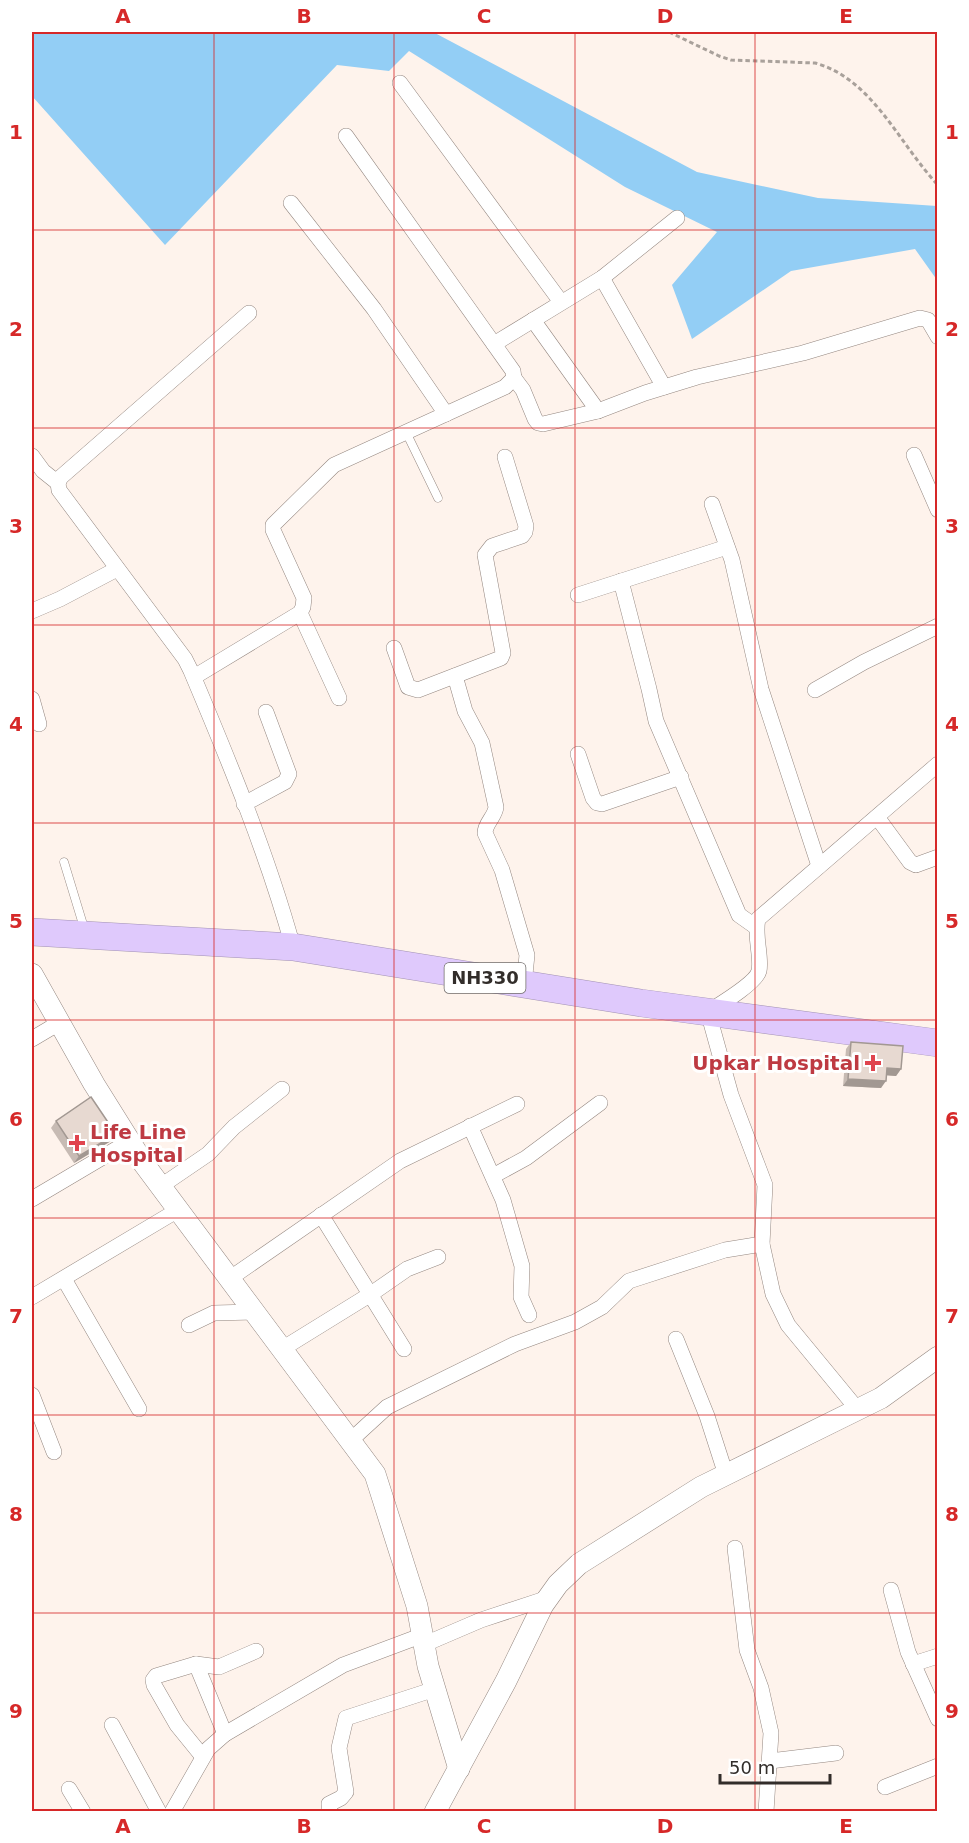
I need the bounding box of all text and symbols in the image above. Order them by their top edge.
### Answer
text: A [115,4,131,28]
text: B [296,4,312,28]
text: C [477,4,491,28]
text: D [657,4,673,28]
text: E [839,4,853,28]
text: 1 [9,120,23,144]
text: 1 [945,120,959,144]
text: 2 [9,317,23,341]
text: 2 [945,317,959,341]
text: 3 [9,514,23,538]
text: 3 [945,514,959,538]
text: 4 [9,712,23,736]
text: 4 [945,712,959,736]
text: 5 [9,909,23,933]
text: 5 [945,909,959,933]
road number: NH330 [444,963,526,993]
place label: Upkar Hospital [692,1051,860,1075]
marker: Upkar Hospital [864,1054,882,1072]
text: 6 [9,1107,23,1131]
text: 6 [945,1107,959,1131]
place label: Life Line Hospital [90,1120,186,1167]
marker: Life Line Hospital [68,1134,86,1152]
text: 7 [9,1304,23,1328]
text: 7 [945,1304,959,1328]
text: 8 [9,1502,23,1526]
text: 8 [945,1502,959,1526]
text: 9 [9,1699,23,1723]
text: 9 [945,1699,959,1723]
scale bar [720,1747,830,1785]
text: 50 m [729,1757,775,1778]
text: A [115,1814,131,1838]
text: B [296,1814,312,1838]
text: C [477,1814,491,1838]
text: D [657,1814,673,1838]
text: E [839,1814,853,1838]

